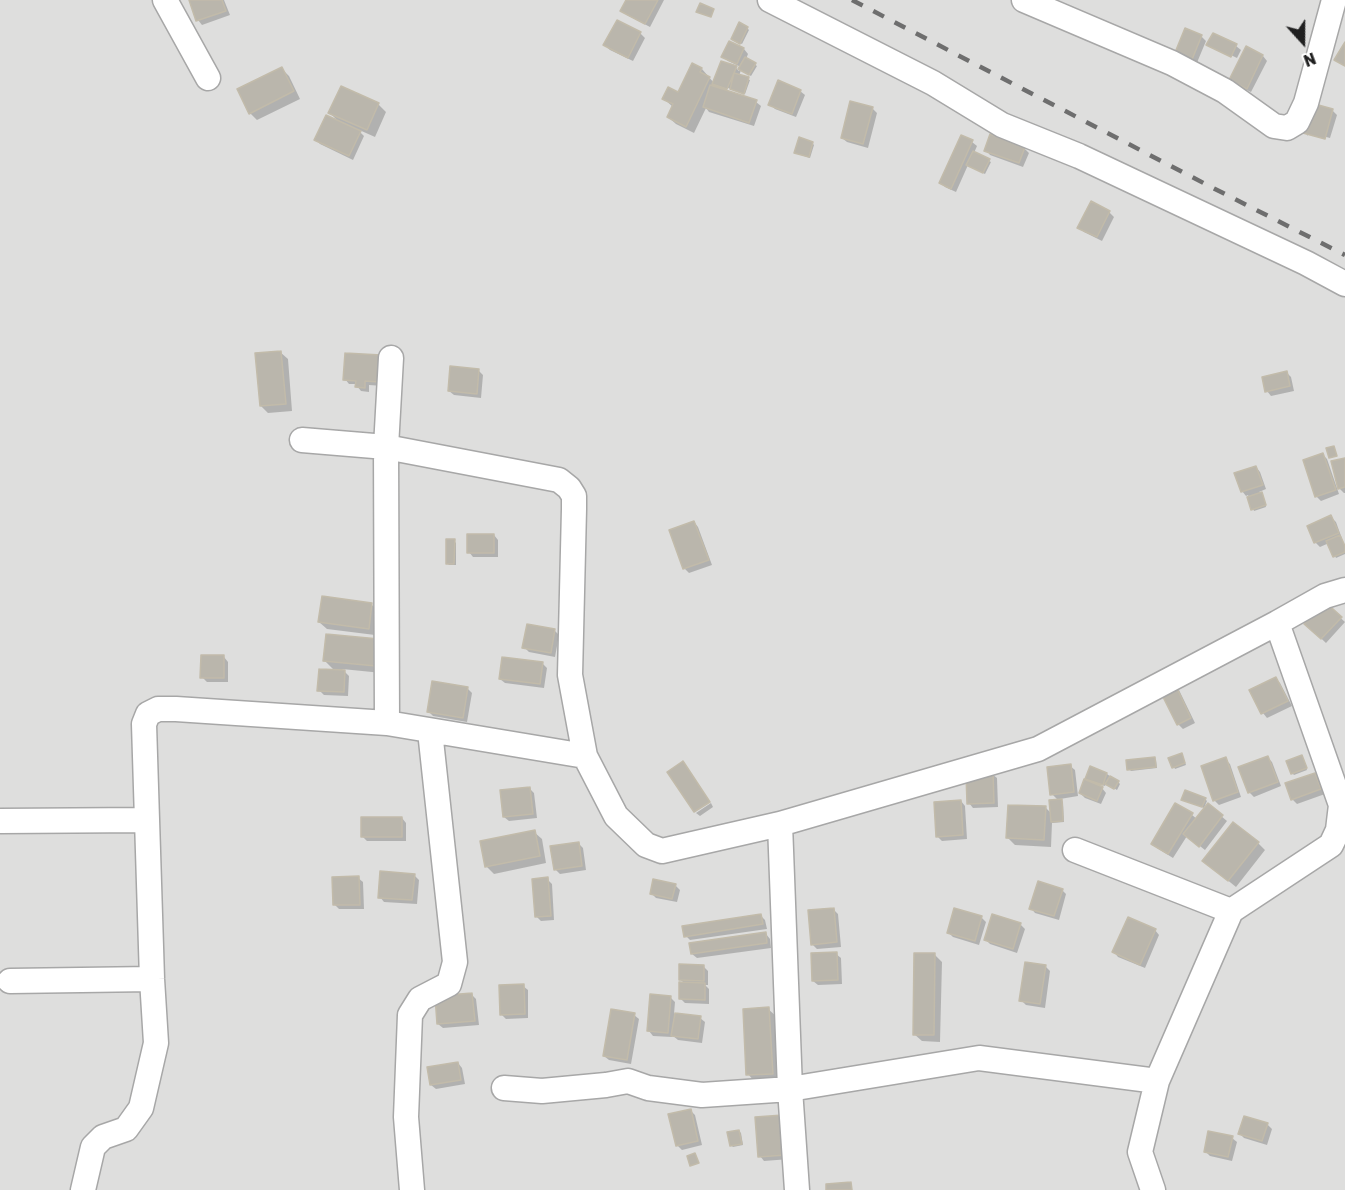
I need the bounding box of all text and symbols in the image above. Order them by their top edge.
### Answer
north arrow [1273,12,1333,72]
text: N [1301,48,1318,70]

